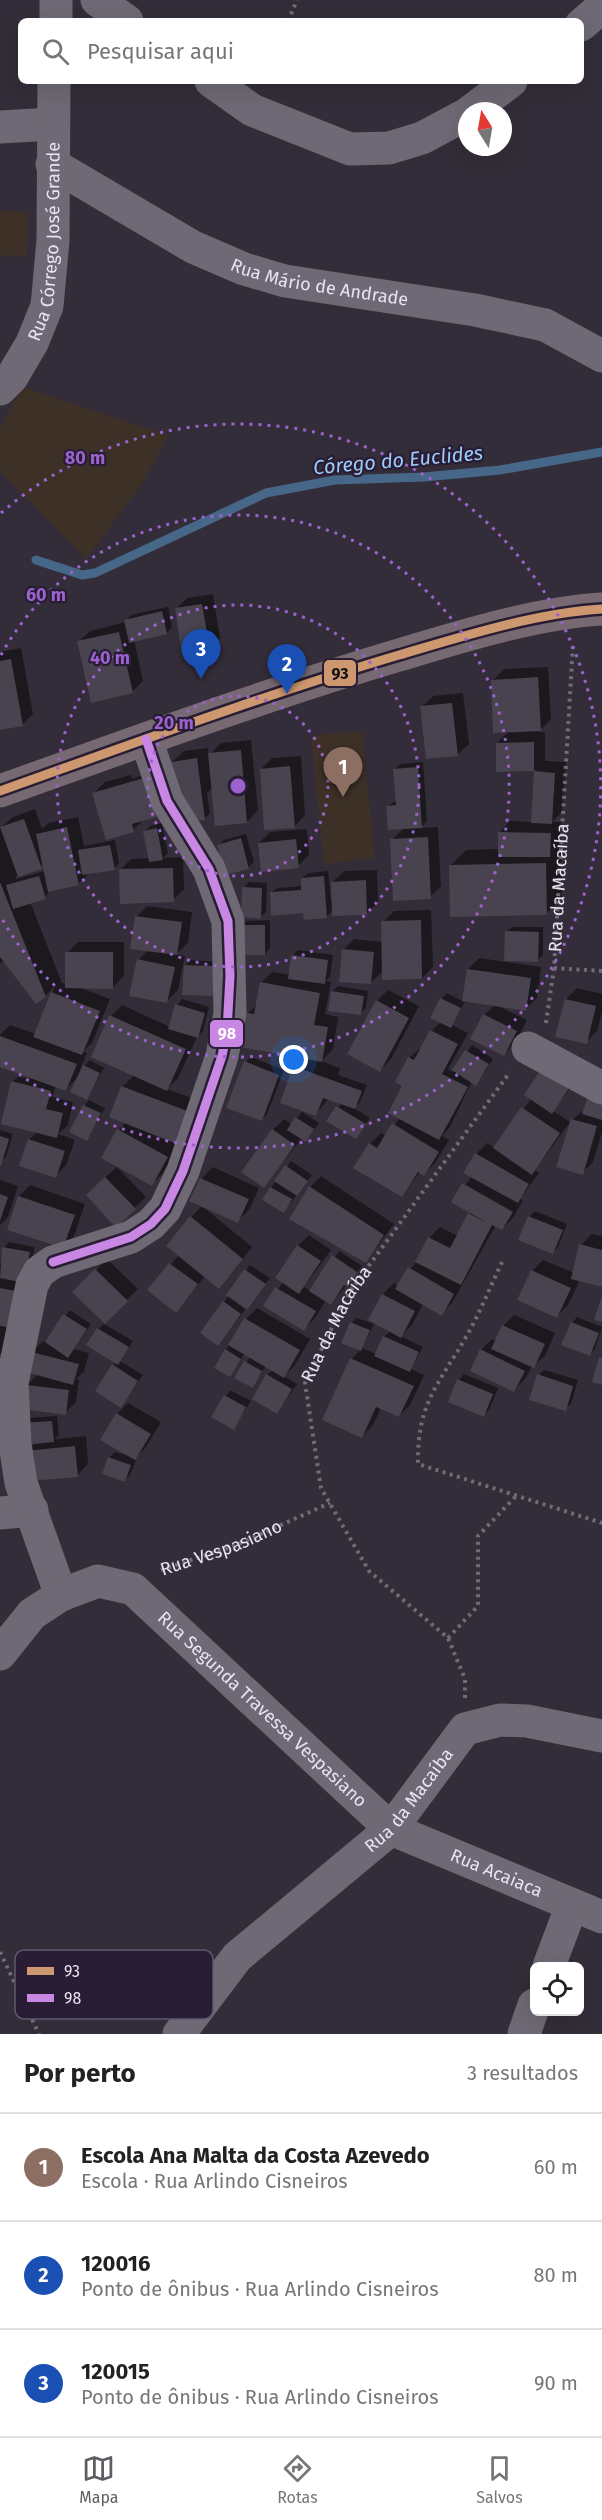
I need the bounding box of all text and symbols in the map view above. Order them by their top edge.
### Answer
search box [18,18,584,84]
icon: search [39,35,72,68]
text: Pesquisar aqui [87,38,234,65]
north arrow [458,102,512,156]
street label: Rua Córrego José Grande [23,142,65,344]
street label: Rua Mário de Andrade [227,254,410,311]
water label: Córego do Euclides [312,441,484,479]
text: 80 m [65,447,105,469]
text: 60 m [26,584,66,606]
pin: 3 [182,630,220,679]
pin: 2 [268,644,306,694]
text: 40 m [90,647,130,669]
line badge: 93 [323,659,357,687]
text: 93 [332,664,348,683]
text: 20 m [154,712,194,734]
pin: 1 [324,748,362,797]
centre of rings [228,776,248,796]
street label: Rua da Macaíba [544,823,573,953]
line badge: 98 [209,1019,244,1048]
text: 98 [218,1024,236,1043]
your location [279,1045,308,1074]
street label: Rua da Macaíba [296,1261,376,1386]
street label: Rua Vespasiano [157,1515,285,1580]
street label: Rua Segunda Travessa Vespasiano [153,1607,372,1812]
street label: Rua da Macaíba [360,1744,458,1857]
street label: Rua Acaiaca [447,1844,546,1902]
legend [15,1950,213,2019]
text: 93 [64,1962,80,1981]
map controls [530,1962,584,2016]
button: locate [530,1962,584,2016]
text: 98 [64,1989,81,2008]
text: Por perto [24,2058,136,2089]
text: 3 resultados [467,2061,578,2085]
text: Escola Ana Malta da Costa Azevedo [81,2142,430,2169]
text: 1 [39,2155,48,2179]
text: 60 m [534,2155,578,2179]
text: Escola · Rua Arlindo Cisneiros [81,2169,348,2193]
text: 120016 [81,2250,150,2277]
text: 2 [38,2263,49,2287]
text: 80 m [533,2263,578,2287]
text: Ponto de ônibus · Rua Arlindo Cisneiros [81,2277,439,2301]
text: 120015 [81,2358,150,2385]
text: 3 [38,2371,49,2395]
text: 90 m [534,2371,578,2395]
text: Ponto de ônibus · Rua Arlindo Cisneiros [81,2385,439,2409]
tab: Mapa [79,2452,119,2507]
tab: Rotas [277,2452,318,2507]
tab: Salvos [476,2452,523,2507]

